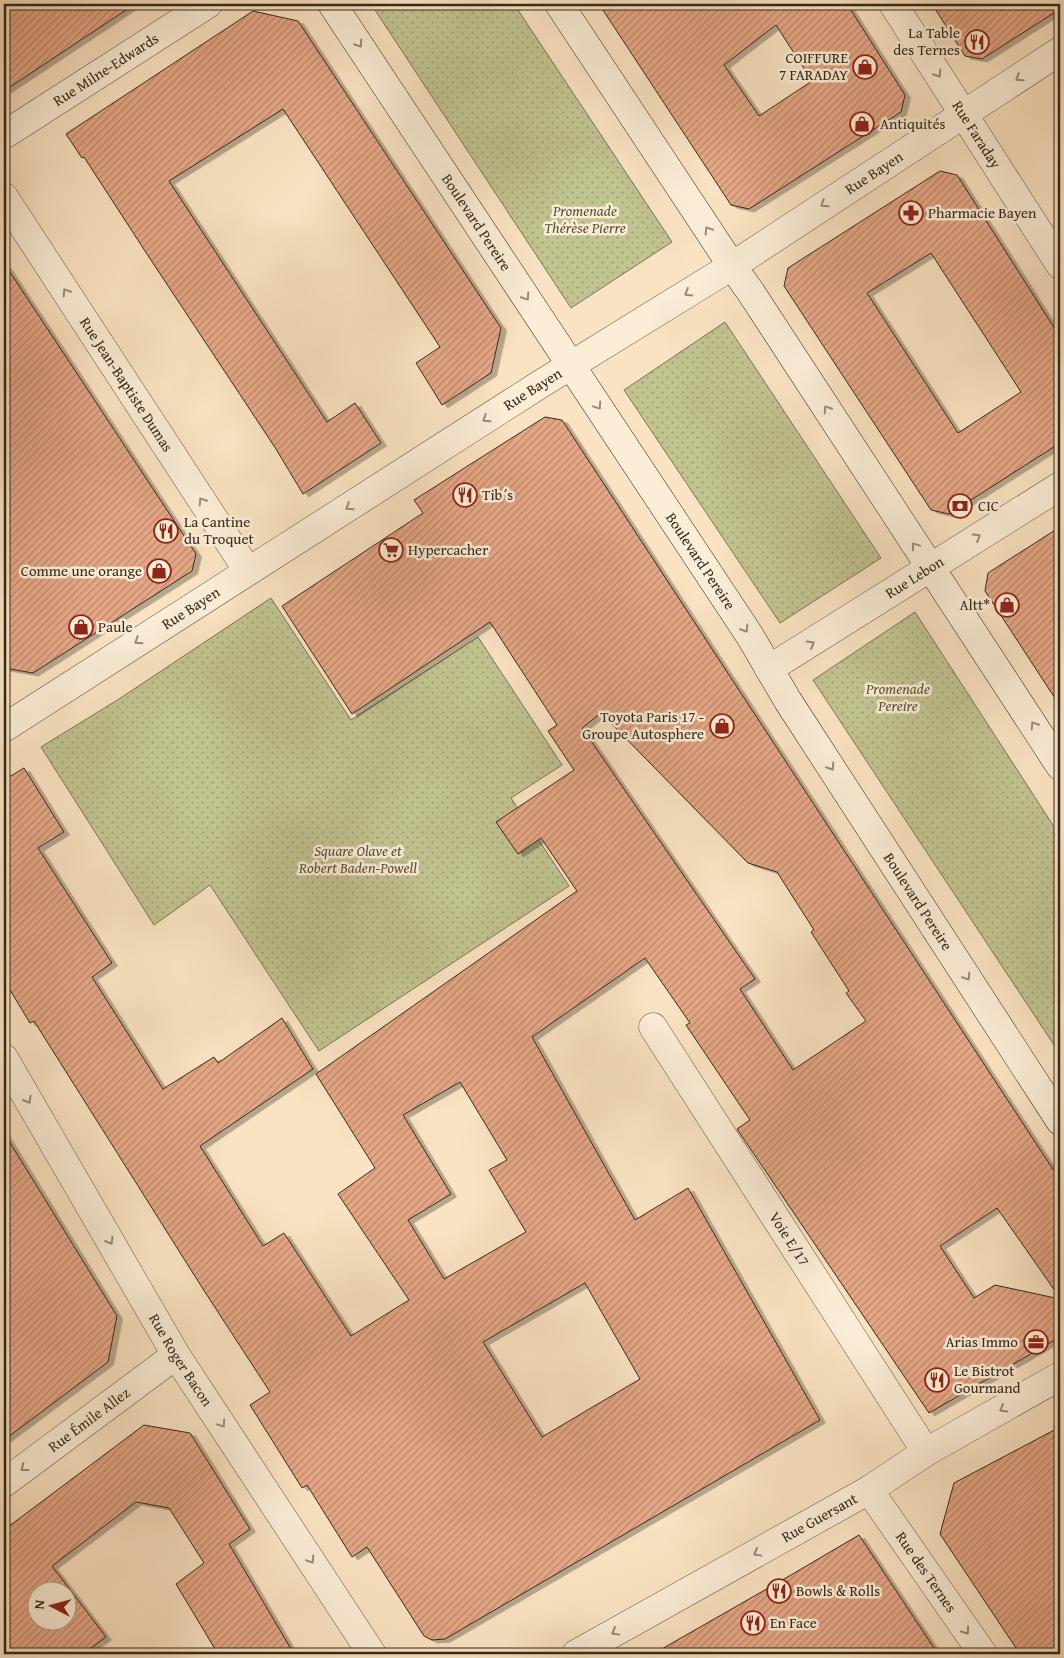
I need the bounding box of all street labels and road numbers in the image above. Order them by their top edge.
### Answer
street label: Rue Milne-Edwards [49,27,162,111]
street label: Rue Faraday [947,96,1007,173]
street label: Rue Bayen [841,146,907,199]
street label: Boulevard Pereire [437,170,517,275]
street label: Rue Jean-Baptiste Dumas [75,313,179,456]
street label: Rue Bayen [499,362,566,415]
street label: Boulevard Pereire [661,508,741,614]
street label: Rue Lebon [881,550,948,603]
street label: Rue Bayen [157,581,224,634]
street label: Boulevard Pereire [879,848,958,954]
street label: Voie E/17 [764,1208,815,1270]
street label: Rue Roger Bacon [144,1310,218,1411]
street label: Rue Émile Allez [44,1382,134,1457]
street label: Rue Guersant [777,1487,862,1547]
street label: Rue des Ternes [891,1527,962,1616]

